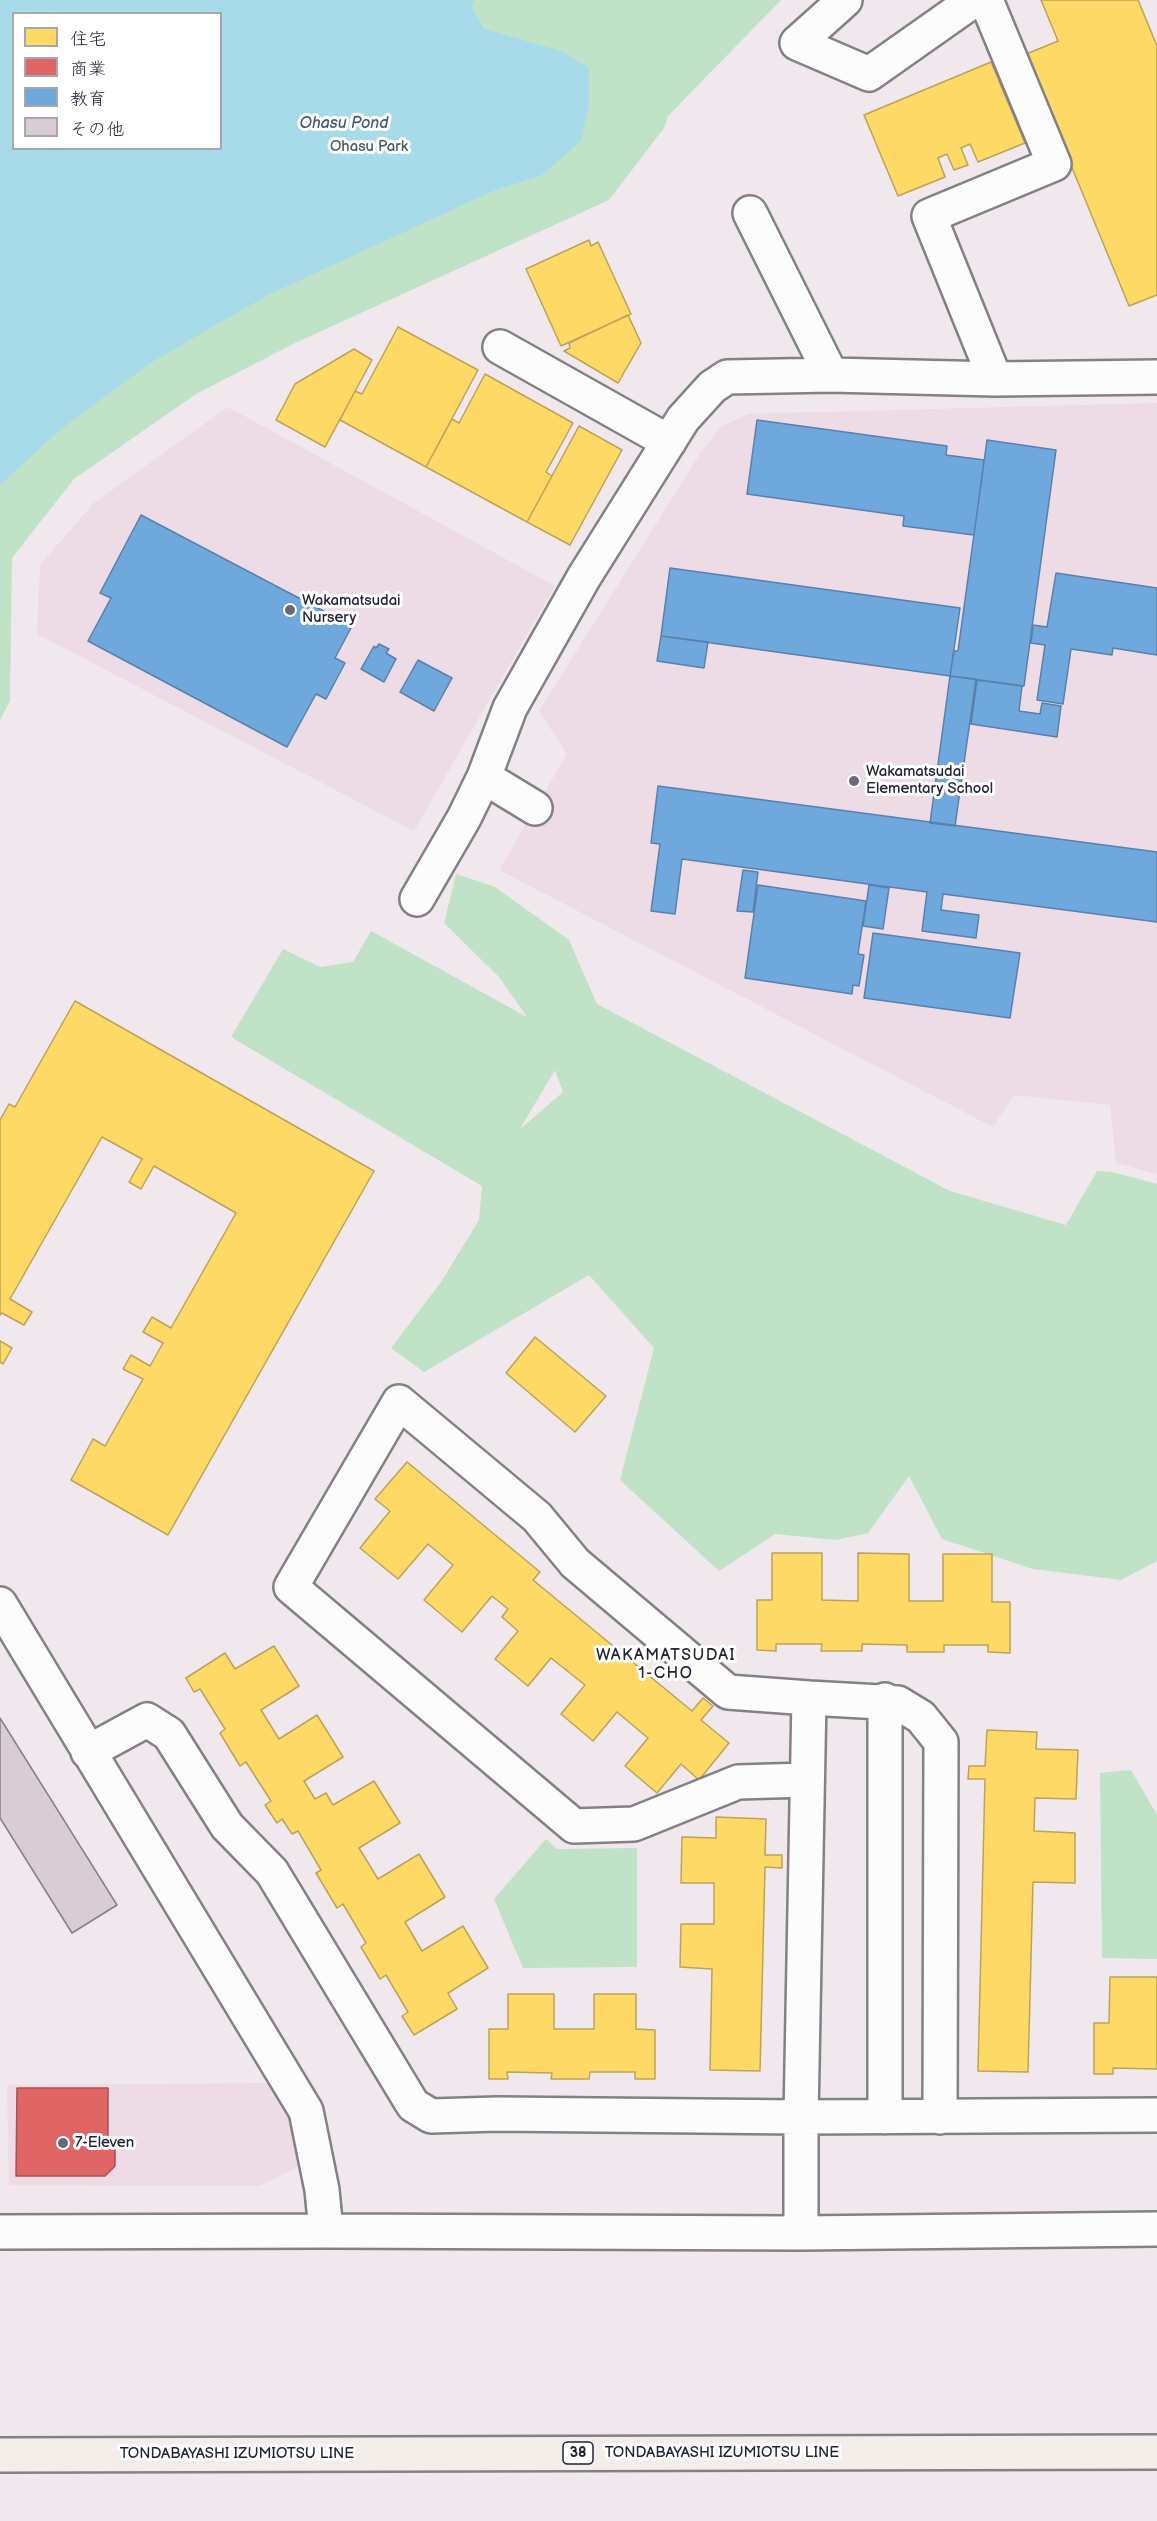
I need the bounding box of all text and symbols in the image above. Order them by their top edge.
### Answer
legend [12,12,222,150]
text: 住宅 [70,29,106,50]
text: 商業 [70,59,106,80]
text: 教育 [70,89,106,110]
water label: Ohasu Pond [300,114,388,134]
text: その他 [70,119,124,140]
park label: Ohasu Park [330,138,408,156]
place label: Wakamatsudai Nursery [302,592,401,627]
marker: Wakamatsudai Nursery [283,603,297,617]
place label: Wakamatsudai Elementary School [866,763,993,798]
marker: Wakamatsudai Elementary School [847,774,861,788]
district label: WAKAMATSUDAI 1-CHO [596,1646,736,1684]
place label: 7-Eleven [75,2134,134,2152]
marker: 7-Eleven [56,2136,70,2150]
road number: 38 [563,2442,593,2464]
street label: TONDABAYASHI IZUMIOTSU LINE [605,2444,839,2462]
street label: TONDABAYASHI IZUMIOTSU LINE [120,2445,354,2463]

